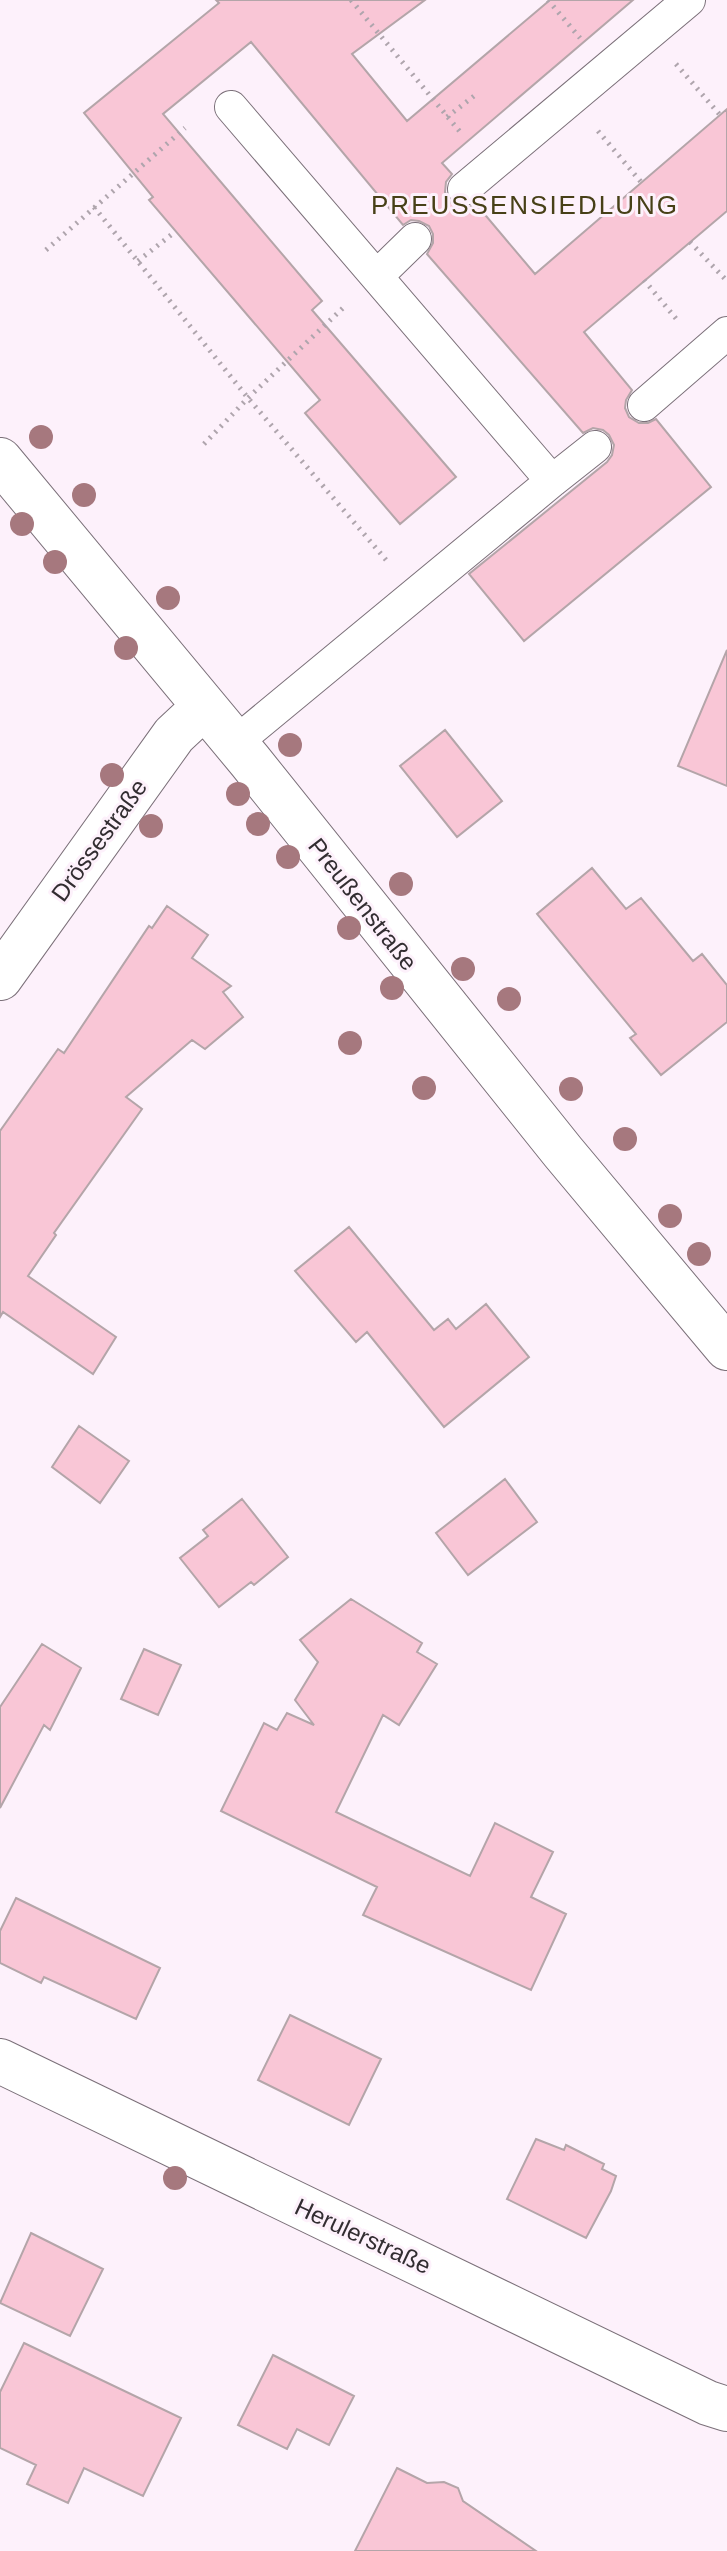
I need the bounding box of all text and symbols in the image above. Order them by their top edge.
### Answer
district label: PREUSSENSIEDLUNG [371,190,679,220]
street label: Drössestraße [46,774,152,906]
street label: Preußenstraße [303,833,423,975]
street label: Herulerstraße [291,2193,435,2279]

